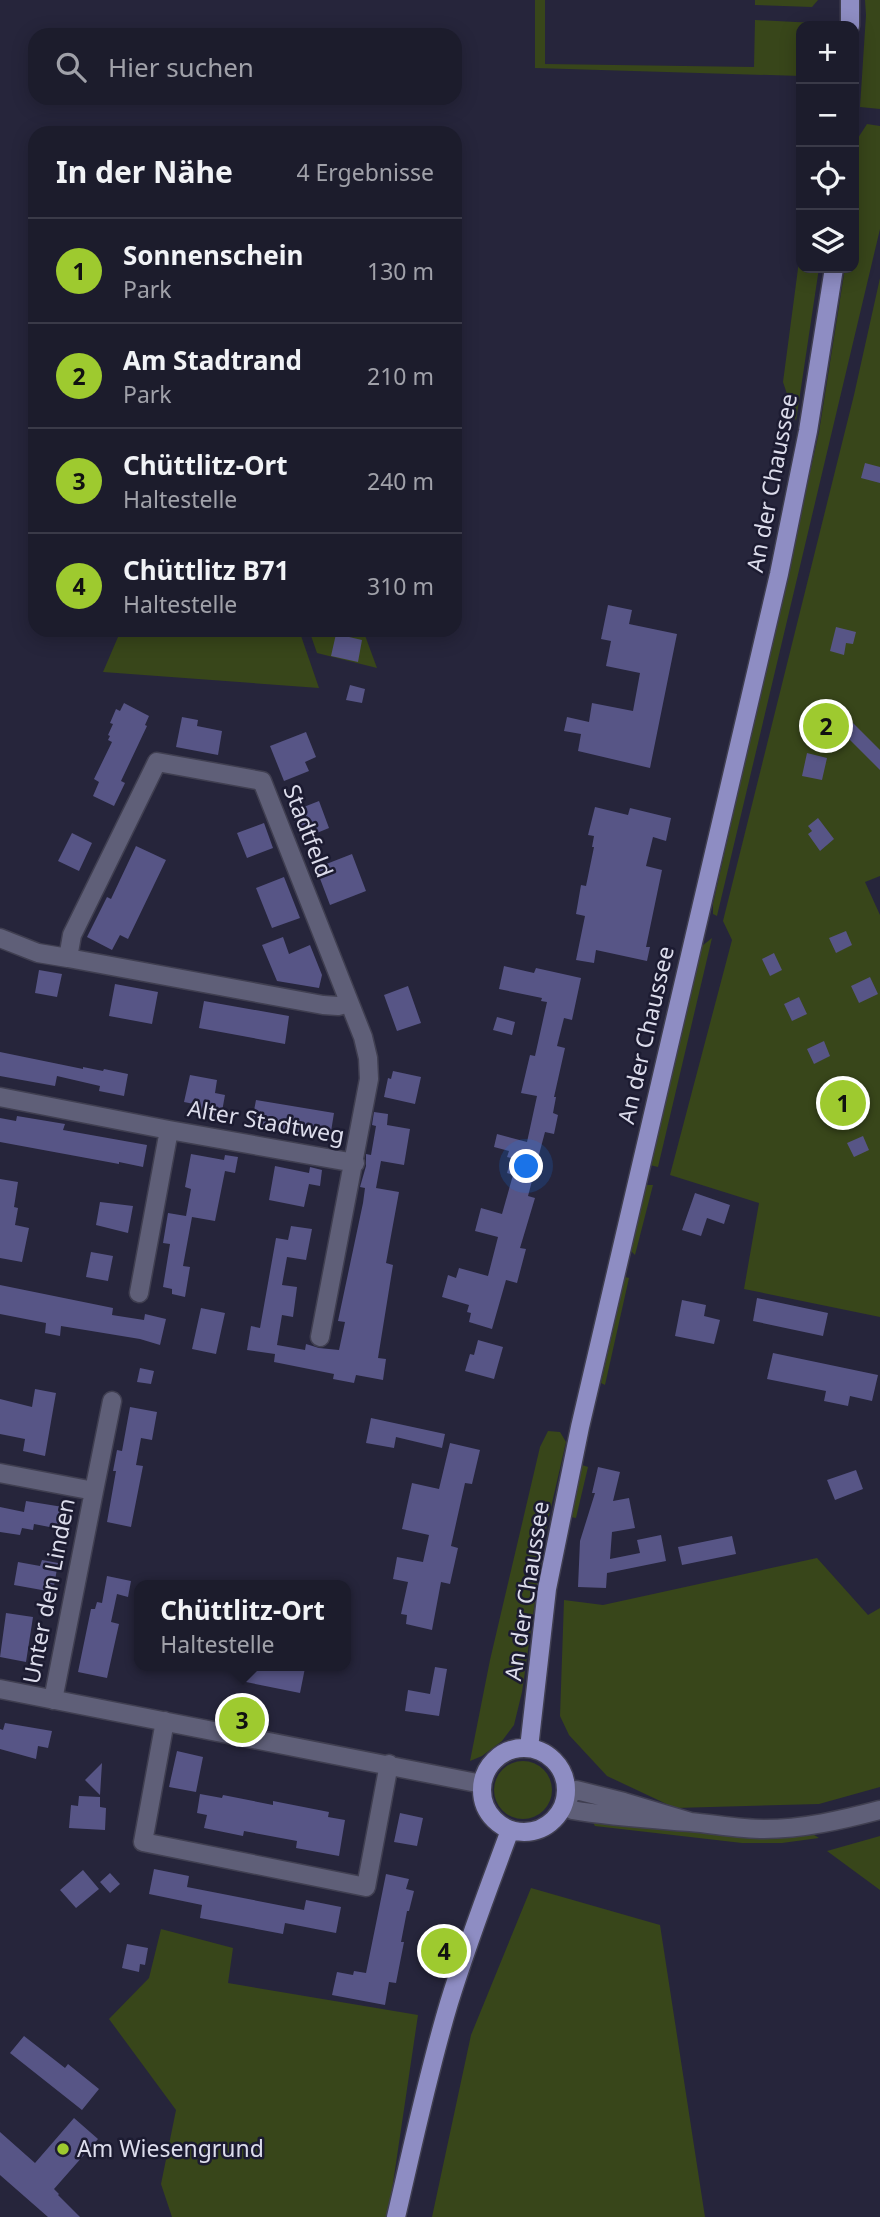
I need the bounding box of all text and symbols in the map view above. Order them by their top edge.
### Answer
map controls [796,21,859,273]
button: + [796,21,859,84]
search box [28,28,462,105]
icon: search [52,48,90,86]
text: Hier suchen [108,49,254,85]
button: − [796,84,859,147]
button: locate [796,147,859,210]
text: In der Nähe [56,151,233,192]
text: 4 Ergebnisse [296,156,434,188]
button: layers [796,210,859,273]
text: Sonnenschein [123,237,303,273]
text: 1 [72,255,86,287]
text: 130 m [367,255,434,287]
text: Park [123,273,172,305]
text: Am Stadtrand [123,342,302,378]
text: 2 [72,360,86,392]
text: 210 m [367,360,434,392]
text: Park [123,378,172,410]
street label: An der Chaussee [738,391,804,575]
text: Chüttlitz-Ort [123,447,287,483]
text: 3 [72,465,86,497]
text: 240 m [367,465,434,497]
text: Haltestelle [123,483,237,515]
text: Chüttlitz B71 [123,552,289,588]
text: 4 [72,570,86,602]
text: 310 m [367,570,434,602]
text: Haltestelle [123,588,237,620]
pin: 2 [803,700,849,752]
street label: Stadtfeld [277,780,341,882]
street label: An der Chaussee [609,943,681,1127]
pin: 1 [820,1077,866,1129]
street label: Alter Stadtweg [185,1091,347,1151]
your location [509,1149,543,1183]
street label: Unter den Linden [14,1495,82,1686]
street label: An der Chaussee [496,1499,556,1683]
popup [134,1580,351,1671]
text: Chüttlitz-Ort [160,1592,325,1628]
text: Haltestelle [160,1628,275,1660]
pin: 3 [219,1694,265,1746]
pin: 4 [421,1925,467,1977]
place label: Am Wiesengrund [77,2132,264,2164]
marker: Am Wiesengrund [55,2141,71,2157]

